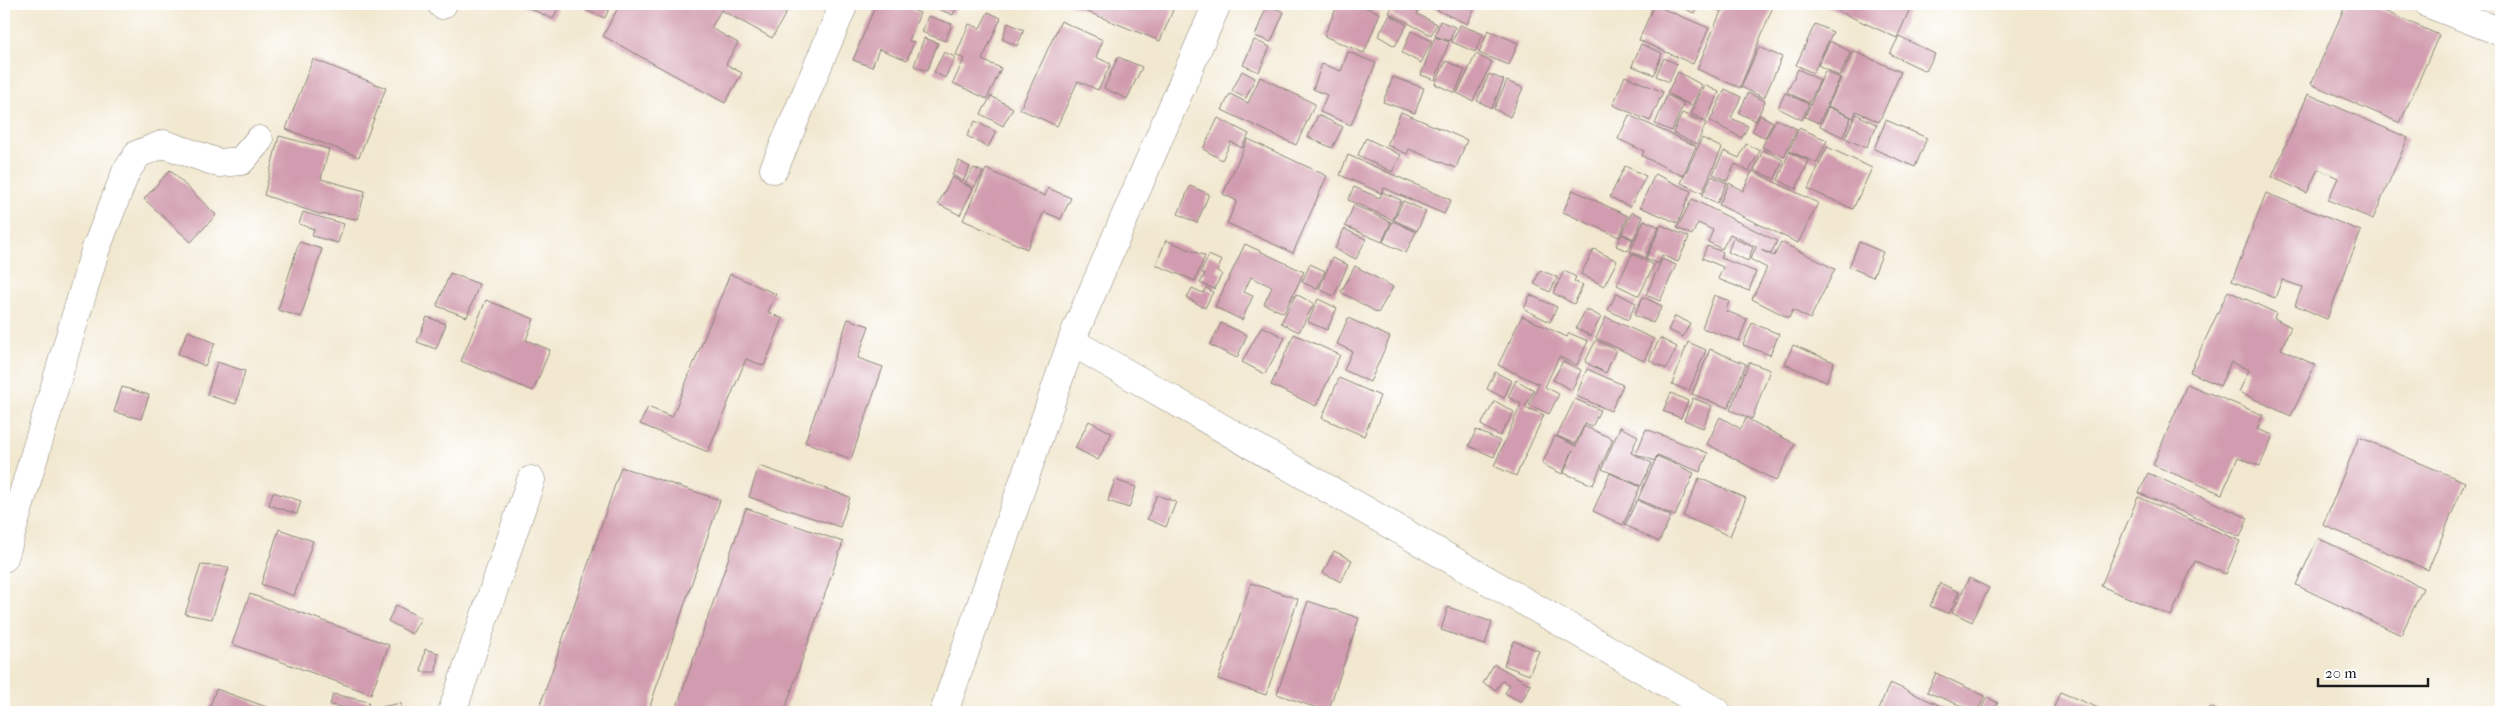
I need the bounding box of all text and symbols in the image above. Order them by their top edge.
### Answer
scale bar [2318,656,2428,688]
text: 20 m [2325,664,2357,682]

